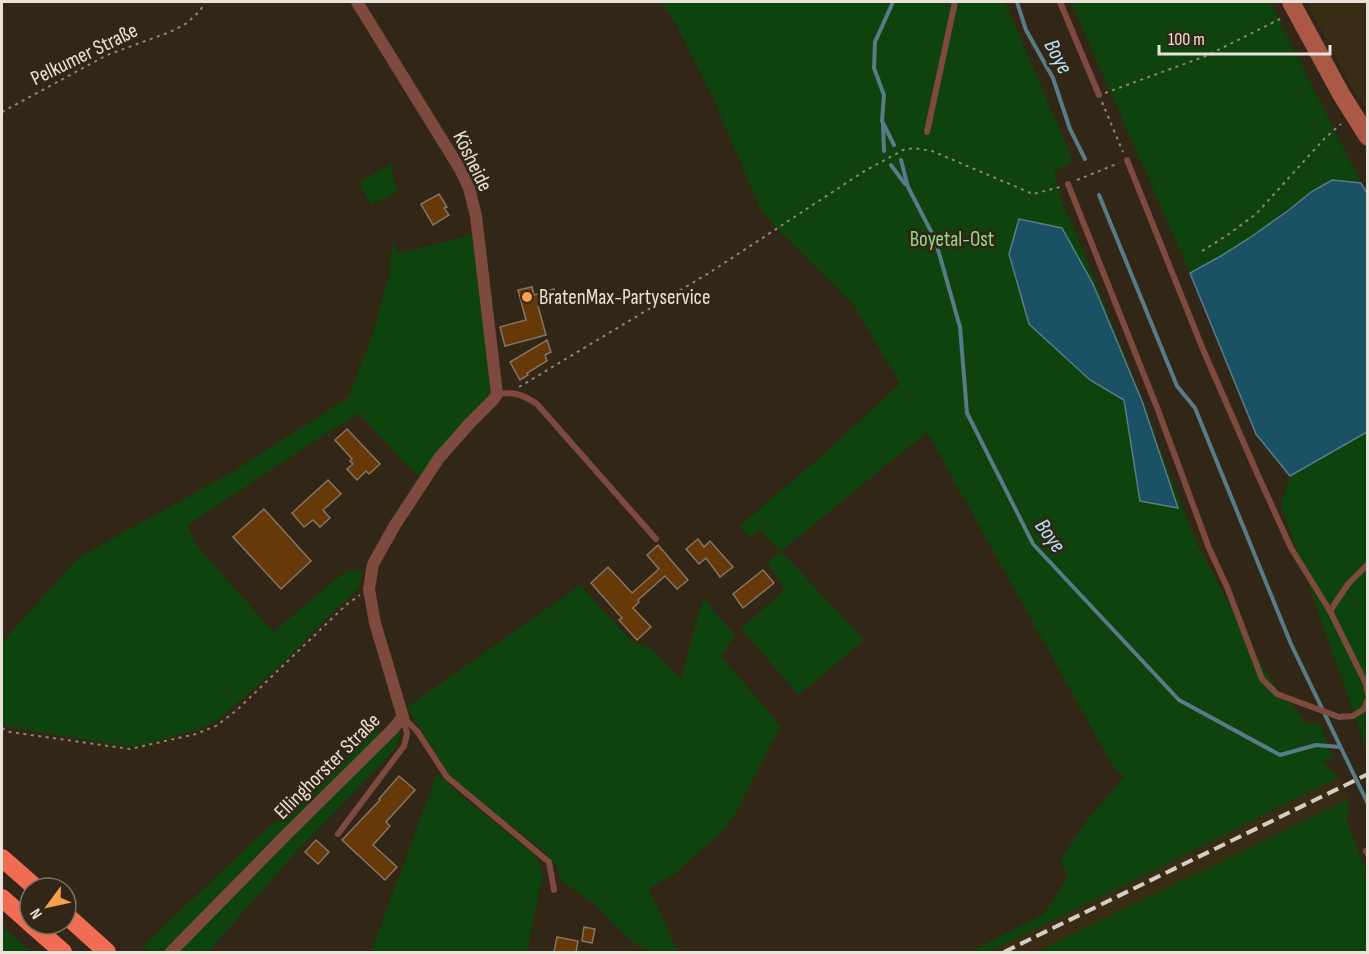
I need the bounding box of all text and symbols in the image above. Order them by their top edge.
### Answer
street label: Pelkumer Straße [27,18,142,91]
scale bar [1159,18,1330,56]
text: 100 m [1168,29,1205,50]
water label: Boye [1038,35,1078,79]
street label: Kösheide [447,127,498,195]
park label: Boyetal-Ost [910,227,994,252]
place label: BratenMax-Partyservice [539,285,710,310]
marker: BratenMax-Partyservice [520,290,534,304]
water label: Boye [1029,514,1071,558]
street label: Ellinghorster Straße [269,708,386,825]
north arrow [18,876,78,936]
text: N [26,905,47,922]

